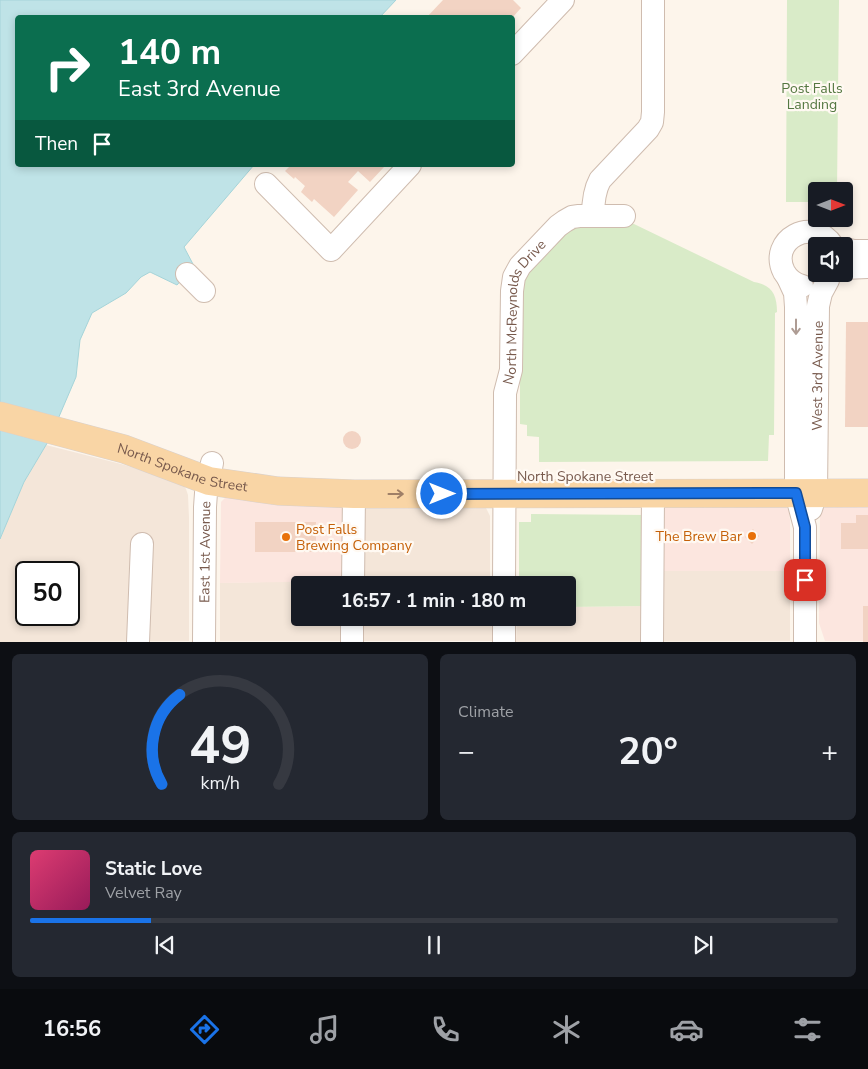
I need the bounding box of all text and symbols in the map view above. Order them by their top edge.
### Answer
text: 140 m [118,29,221,76]
icon: right [35,35,100,100]
text: East 3rd Avenue [118,74,280,104]
park label: Post Falls Landing [781,79,843,114]
icon: arrive [88,130,116,158]
text: Then [35,131,78,157]
north arrow [808,182,852,228]
map controls [808,182,853,282]
street label: North McReynolds Drive [498,235,550,387]
button: sound [808,237,853,282]
one-way arrow [791,318,801,335]
street label: West 3rd Avenue [807,321,827,431]
street label: North Spokane Street [115,438,249,496]
position arrow [415,467,467,519]
street label: North Spokane Street [517,467,653,486]
one-way arrow [388,489,404,499]
street label: East 1st Avenue [195,500,215,603]
place label: Post Falls Brewing Company [296,520,413,555]
place label: The Brew Bar [656,527,742,546]
marker: The Brew Bar [746,530,758,542]
marker: Post Falls Brewing Company [280,531,292,543]
pin [784,559,826,601]
speed limit sign: 50 [15,561,80,626]
icon: arrive [791,566,819,594]
text: 16:57 · 1 min · 180 m [341,588,526,614]
text: Climate [458,701,513,723]
text: 49 [189,710,251,781]
text: 20° [618,726,678,777]
text: − [458,733,475,771]
text: + [821,733,838,771]
text: km/h [200,771,240,795]
text: Static Love [105,856,202,882]
text: Velvet Ray [105,882,182,904]
icon: previous [151,931,179,959]
icon: pause [420,931,448,959]
icon: next [689,931,717,959]
icon: directions [187,1012,222,1047]
icon: music [307,1012,342,1047]
icon: phone [428,1012,463,1047]
icon: climate [549,1012,584,1047]
icon: car [669,1012,704,1047]
icon: filters [790,1012,825,1047]
text: 16:56 [43,1014,101,1044]

